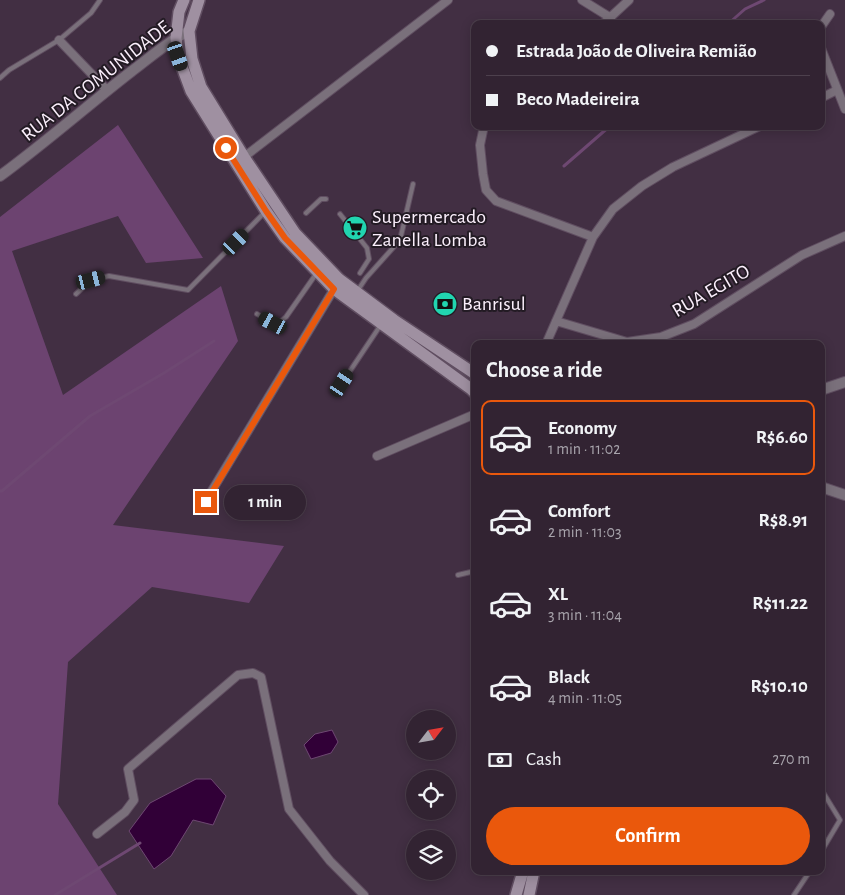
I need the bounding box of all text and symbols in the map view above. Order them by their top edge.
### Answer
street label: RUA DA COMUNIDADE [18,17,174,145]
car [166,39,189,73]
text: Estrada João de Oliveira Remião [516,42,757,61]
text: Beco Madeireira [516,90,640,109]
route start [215,137,237,159]
place label: Supermercado Zanella Lomba [372,207,487,250]
supermarket icon: Supermercado Zanella Lomba [342,215,368,241]
car [220,226,251,258]
street label: RUA EGITO [669,261,753,321]
car [74,269,107,291]
bank icon: Banrisul [432,291,458,317]
place label: Banrisul [462,294,526,314]
car [256,309,289,337]
text: Choose a ride [486,359,602,381]
car [327,366,356,400]
icon: car [488,415,533,460]
text: Economy [548,419,617,438]
text: R$6.60 [756,428,808,447]
text: 1 min · 11:02 [548,441,620,457]
callout: 1 min [224,484,306,520]
route end [195,491,217,513]
text: 1 min [248,494,282,510]
icon: car [488,498,533,543]
text: Comfort [548,502,610,521]
text: R$8.91 [759,511,808,530]
text: 2 min · 11:03 [548,524,622,540]
icon: car [488,581,533,626]
text: XL [548,585,568,604]
text: R$11.22 [752,594,808,613]
text: 3 min · 11:04 [548,607,622,623]
icon: car [488,664,533,709]
text: Black [548,668,590,687]
text: R$10.10 [750,677,808,696]
text: 4 min · 11:05 [548,690,622,706]
north arrow [406,710,456,760]
map controls [406,710,456,880]
icon: cash [486,746,514,774]
text: Cash [526,750,562,769]
text: 270 m [772,751,810,767]
button: locate [406,770,456,820]
button: Confirm [486,807,810,865]
button: layers [406,830,456,880]

